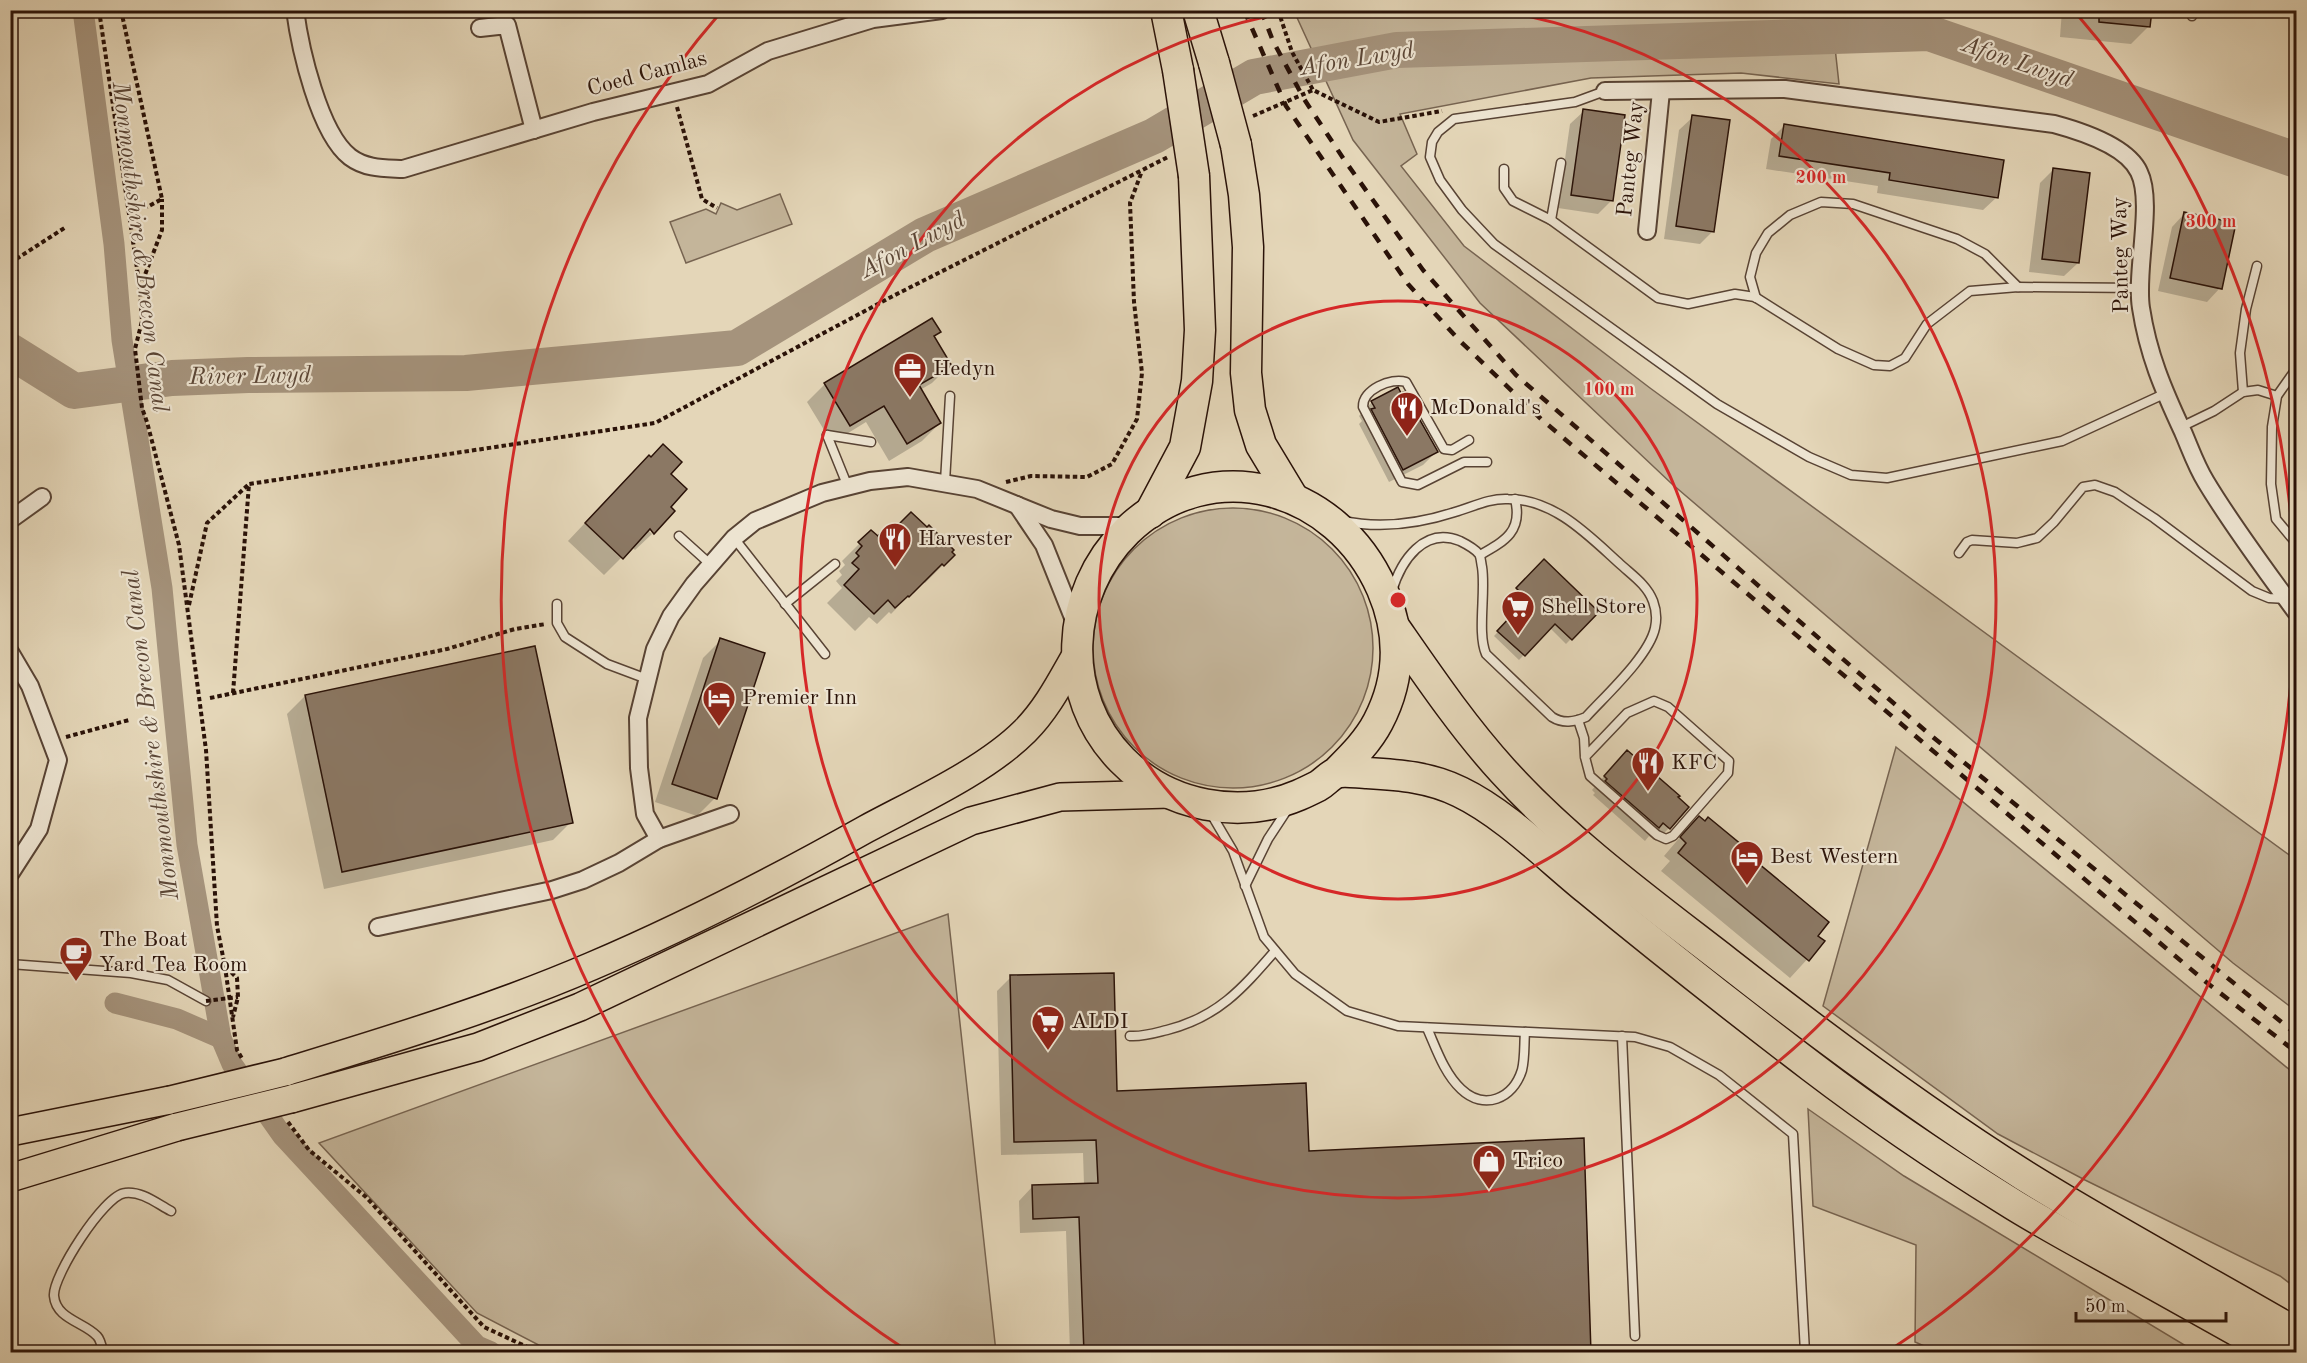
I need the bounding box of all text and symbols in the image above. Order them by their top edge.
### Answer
water label: Afon Lwyd [1957,32,2076,93]
water label: Afon Lwyd [1296,39,1416,81]
street label: Coed Camlas [585,47,709,101]
water label: Monmouthshire & Brecon Canal [107,79,171,414]
street label: Panteg Way [1614,100,1648,218]
text: 200 m [1796,169,1846,187]
street label: Panteg Way [2109,196,2133,313]
water label: Afon Lwyd [855,208,970,285]
text: 300 m [2186,213,2236,231]
office icon: Hedyn [892,351,928,398]
place label: Hedyn [933,358,996,380]
water label: River Lwyd [188,364,311,390]
text: 100 m [1584,381,1634,399]
restaurant icon: McDonald's [1389,390,1425,437]
place label: McDonald's [1430,397,1541,419]
restaurant icon: Harvester [877,521,913,568]
place label: Harvester [918,528,1012,550]
water label: Monmouthshire & Brecon Canal [120,568,184,903]
supermarket icon: Shell Store [1500,589,1536,636]
centre of rings [1388,590,1408,610]
place label: Shell Store [1541,596,1646,618]
hotel icon: Premier Inn [701,680,737,727]
place label: Premier Inn [742,687,857,709]
restaurant icon: KFC [1630,745,1666,792]
place label: KFC [1671,752,1717,774]
hotel icon: Best Western [1729,839,1765,886]
place label: Best Western [1770,846,1899,868]
place label: The Boat Yard Tea Room [99,929,248,976]
cafe icon: The Boat Yard Tea Room [58,935,94,982]
supermarket icon: ALDI [1030,1004,1066,1051]
place label: ALDI [1071,1011,1128,1033]
shop icon: Trico [1471,1143,1507,1190]
place label: Trico [1512,1150,1563,1172]
scale bar [2076,1285,2226,1323]
text: 50 m [2085,1298,2125,1316]

